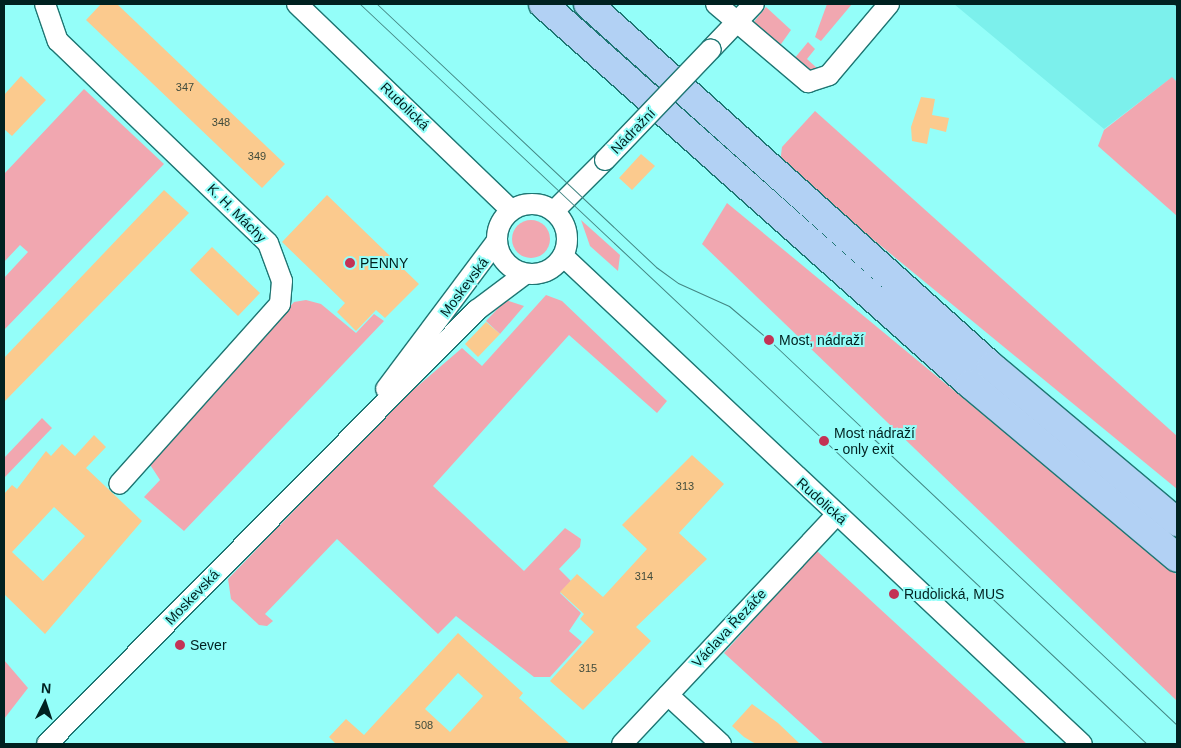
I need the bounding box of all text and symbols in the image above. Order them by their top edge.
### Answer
street label: Rudolická [377,79,433,133]
house number: 347 [176,80,194,94]
street label: Nádražní [607,105,659,157]
house number: 348 [212,115,230,129]
house number: 349 [248,149,266,163]
street label: K. H. Máchy [204,180,270,246]
street label: Moskevská [436,254,492,320]
place label: PENNY [360,255,408,271]
marker: PENNY [344,257,356,269]
place label: Most, nádraží [779,332,864,348]
marker: Most, nádraží [763,334,775,346]
place label: Most nádraží - only exit [834,425,915,458]
marker: Most nádraží - only exit [818,435,830,447]
street label: Rudolická [794,474,850,528]
house number: 313 [676,479,694,493]
street label: Moskevská [162,566,222,628]
house number: 314 [635,569,653,583]
street label: Václava Řezáče [688,585,770,671]
place label: Rudolická, MUS [904,586,1004,602]
marker: Rudolická, MUS [888,588,900,600]
place label: Sever [190,637,227,653]
marker: Sever [174,639,186,651]
house number: 315 [579,661,597,675]
north arrow [20,678,70,728]
text: N [40,680,52,696]
house number: 508 [415,718,433,732]

